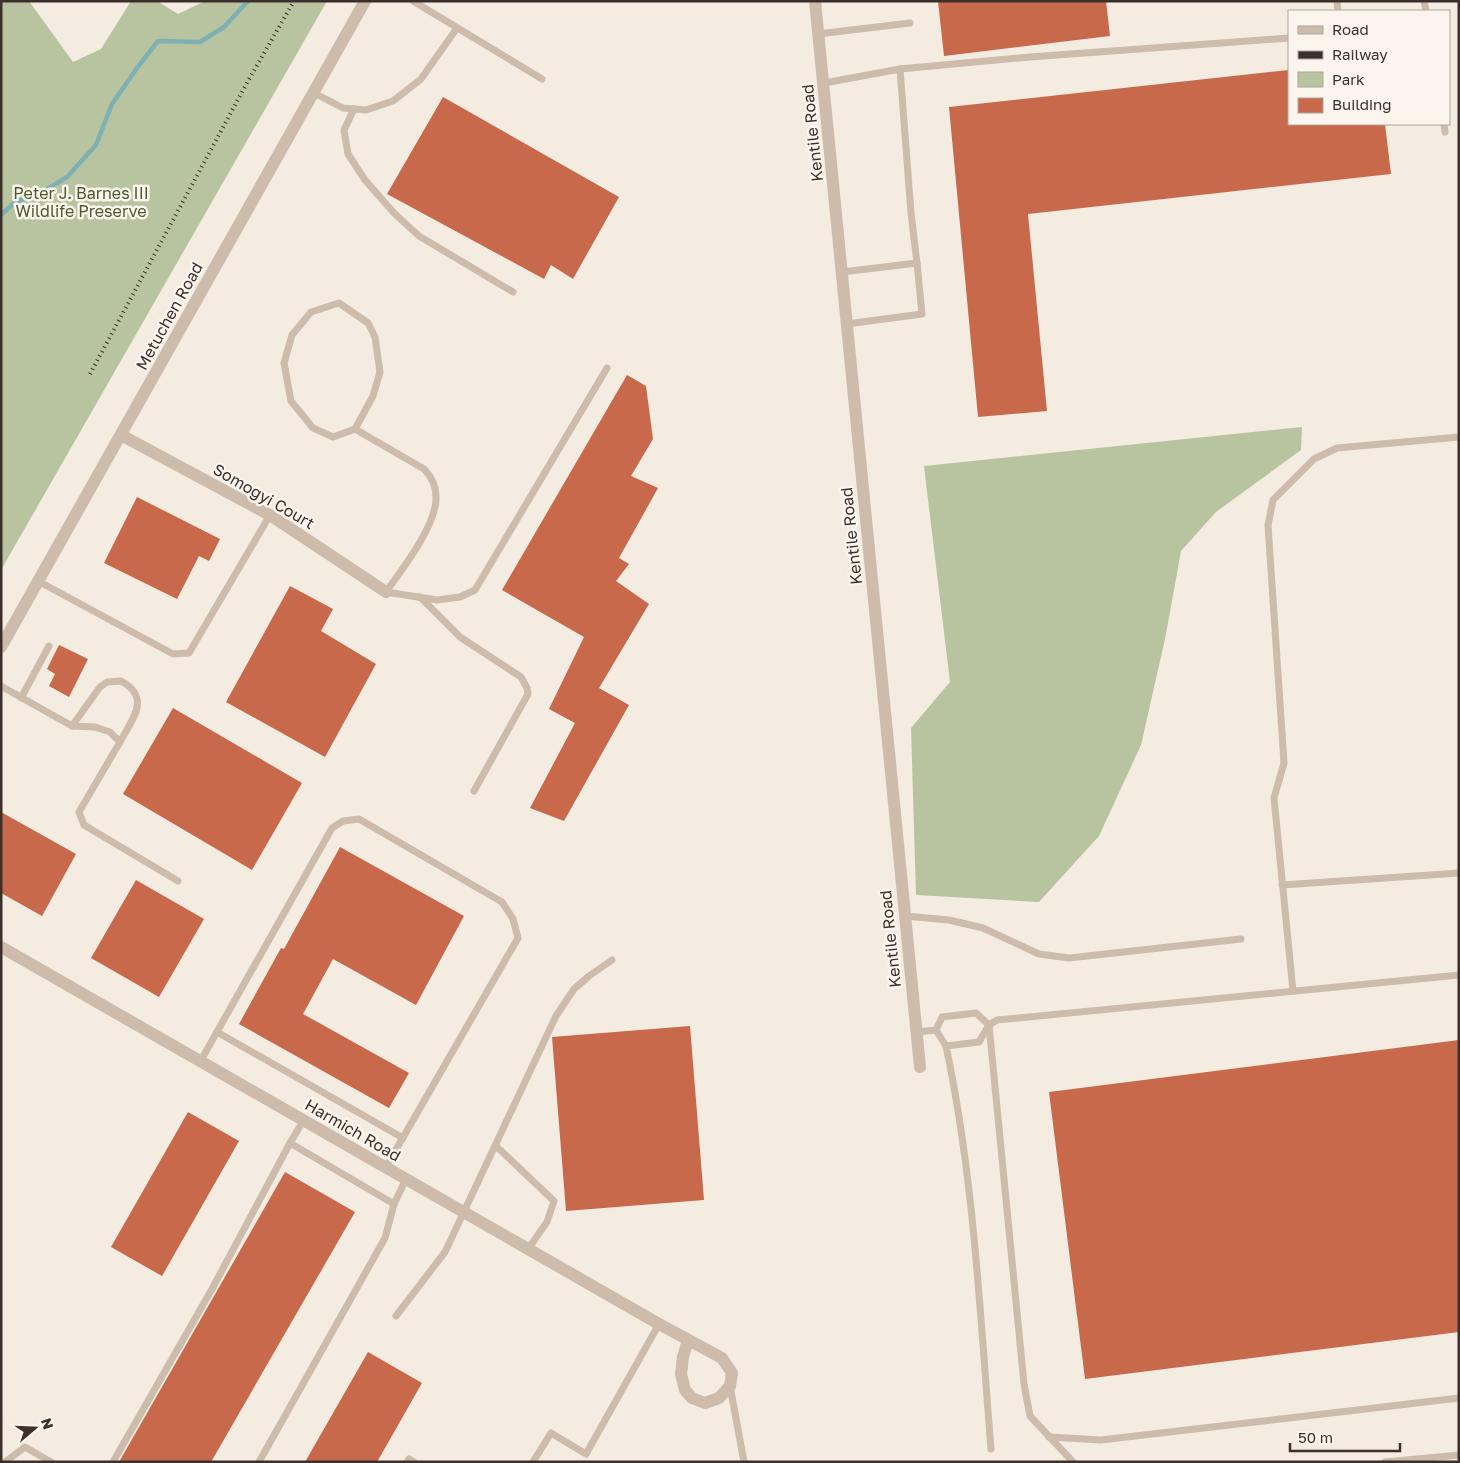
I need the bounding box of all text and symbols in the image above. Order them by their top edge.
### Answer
legend [1288,10,1450,125]
text: Road [1332,20,1369,38]
text: Railway [1332,45,1388,63]
text: Park [1332,70,1365,88]
street label: Kentile Road [797,83,827,183]
text: Building [1332,95,1392,113]
park label: Peter J. Barnes III Wildlife Preserve [13,183,149,221]
street label: Metuchen Road [131,259,207,373]
street label: Somogyi Court [210,459,318,533]
street label: Kentile Road [836,486,866,586]
street label: Kentile Road [875,889,905,989]
street label: Harmich Road [301,1094,405,1166]
north arrow [10,1403,60,1453]
text: N [38,1416,58,1431]
scale bar [1290,1420,1400,1452]
text: 50 m [1298,1428,1333,1446]

